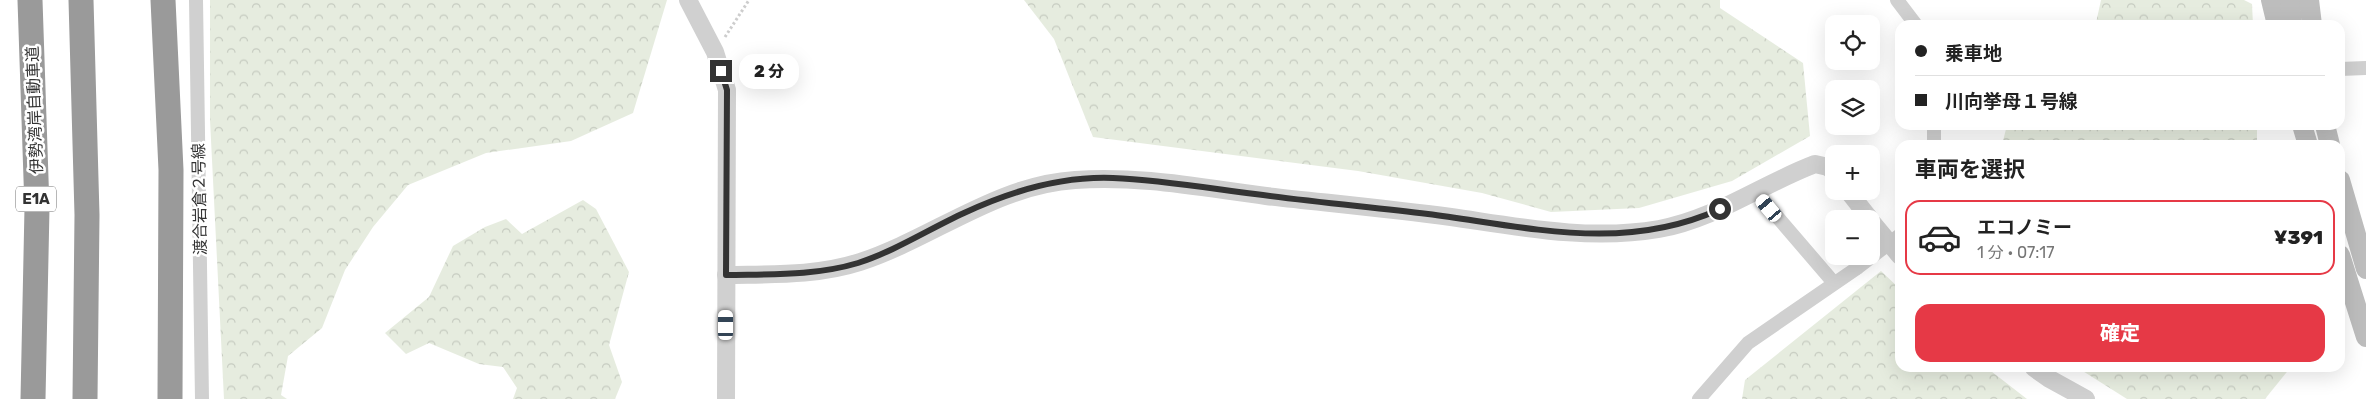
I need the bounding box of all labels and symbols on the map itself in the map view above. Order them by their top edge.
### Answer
street label: 伊勢湾岸自動車道 [23,46,46,174]
callout: 2 分 [738,54,798,88]
route end [710,60,732,82]
street label: 渡合岩倉２号線 [189,143,210,255]
road number: E1A [16,186,56,212]
car [1753,192,1784,224]
route start [1709,198,1731,220]
car [718,310,733,340]

